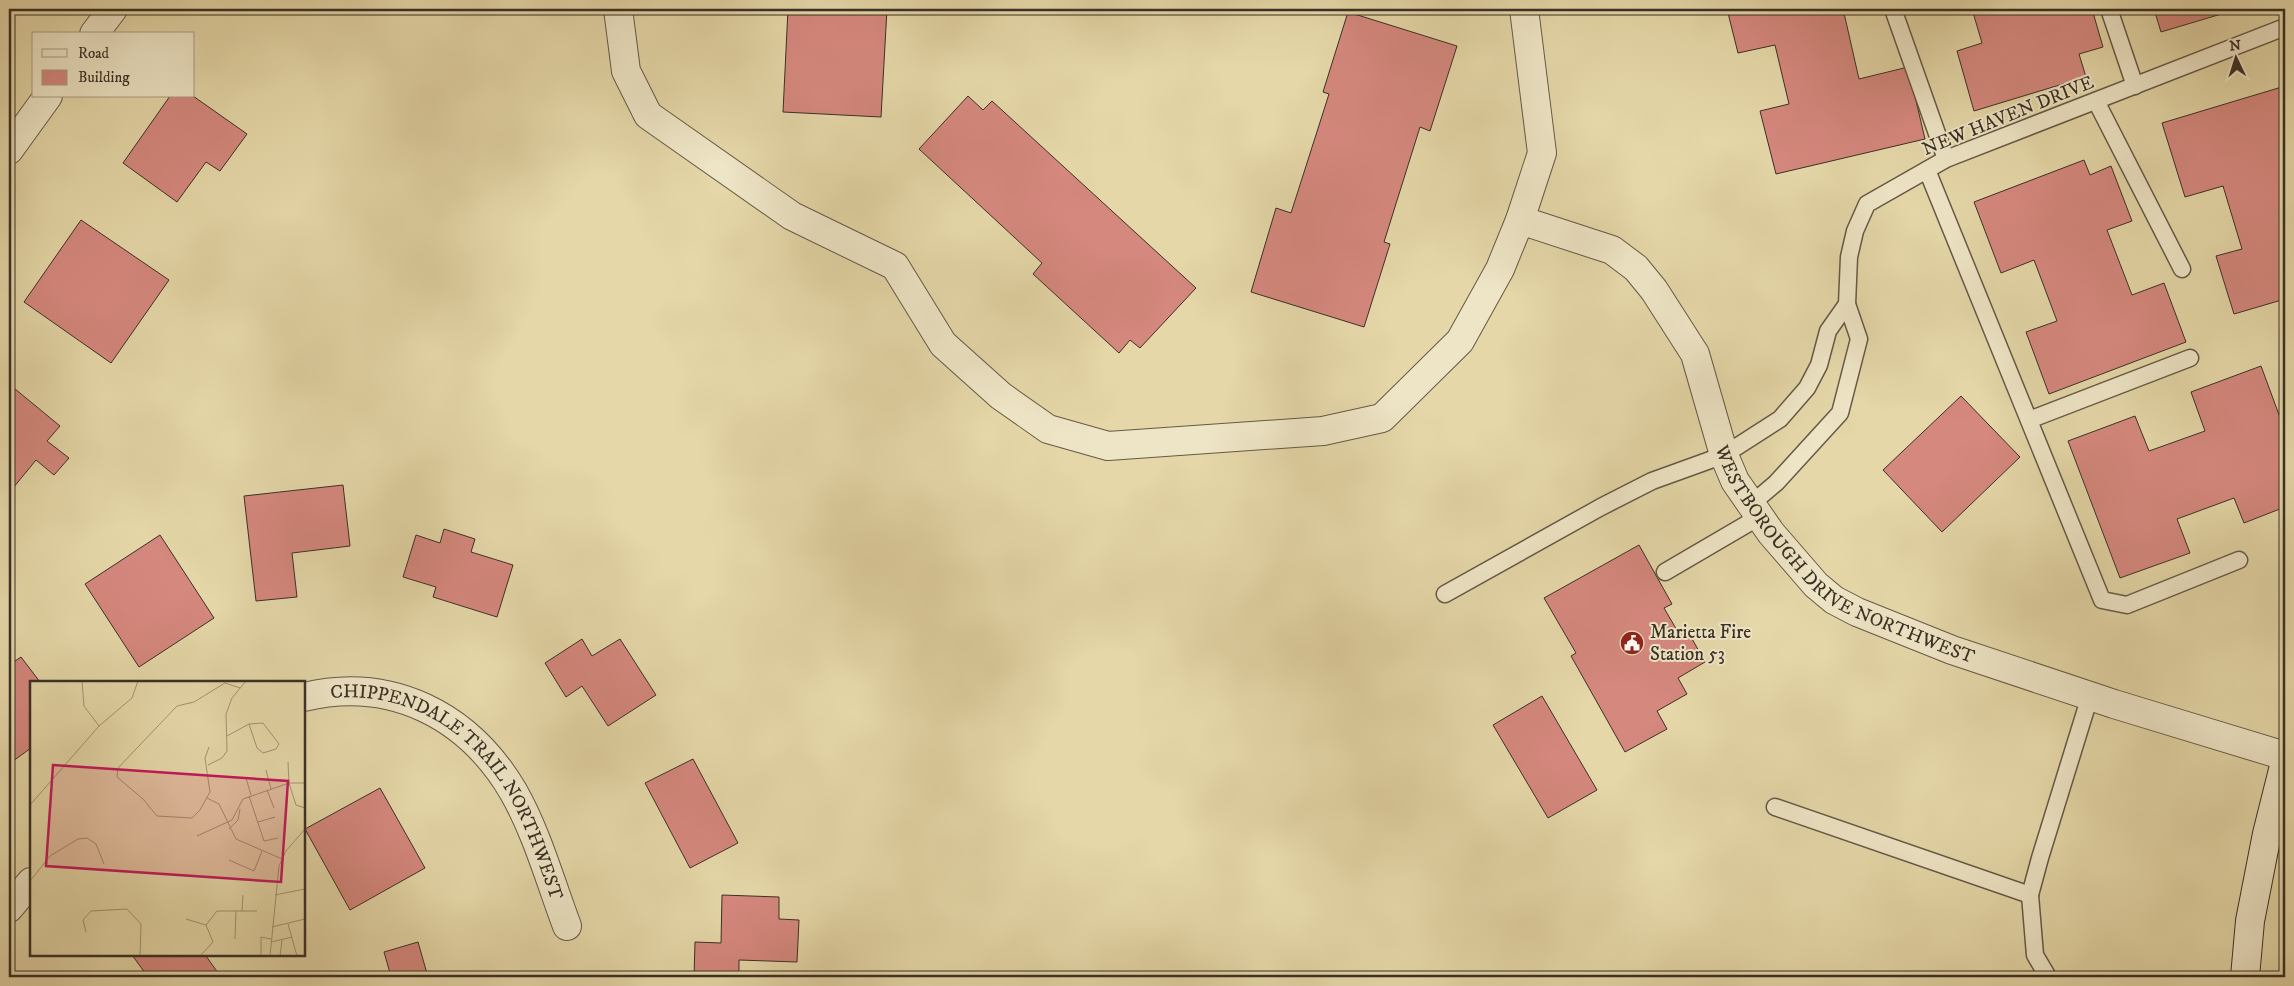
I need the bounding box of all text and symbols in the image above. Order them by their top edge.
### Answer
legend [32,32,195,98]
north arrow [2212,32,2262,82]
text: N [2229,37,2242,55]
text: Road [78,44,110,63]
text: Building [78,68,130,87]
street label: NEW HAVEN DRIVE [1919,71,2097,161]
street label: WESTBOROUGH DRIVE NORTHWEST [1710,441,1978,668]
place label: Marietta Fire Station 53 [1650,621,1751,666]
public building icon: Marietta Fire Station 53 [1619,630,1645,656]
street label: CHIPPENDALE TRAIL NORTHWEST [329,680,568,903]
inset map [30,681,305,956]

